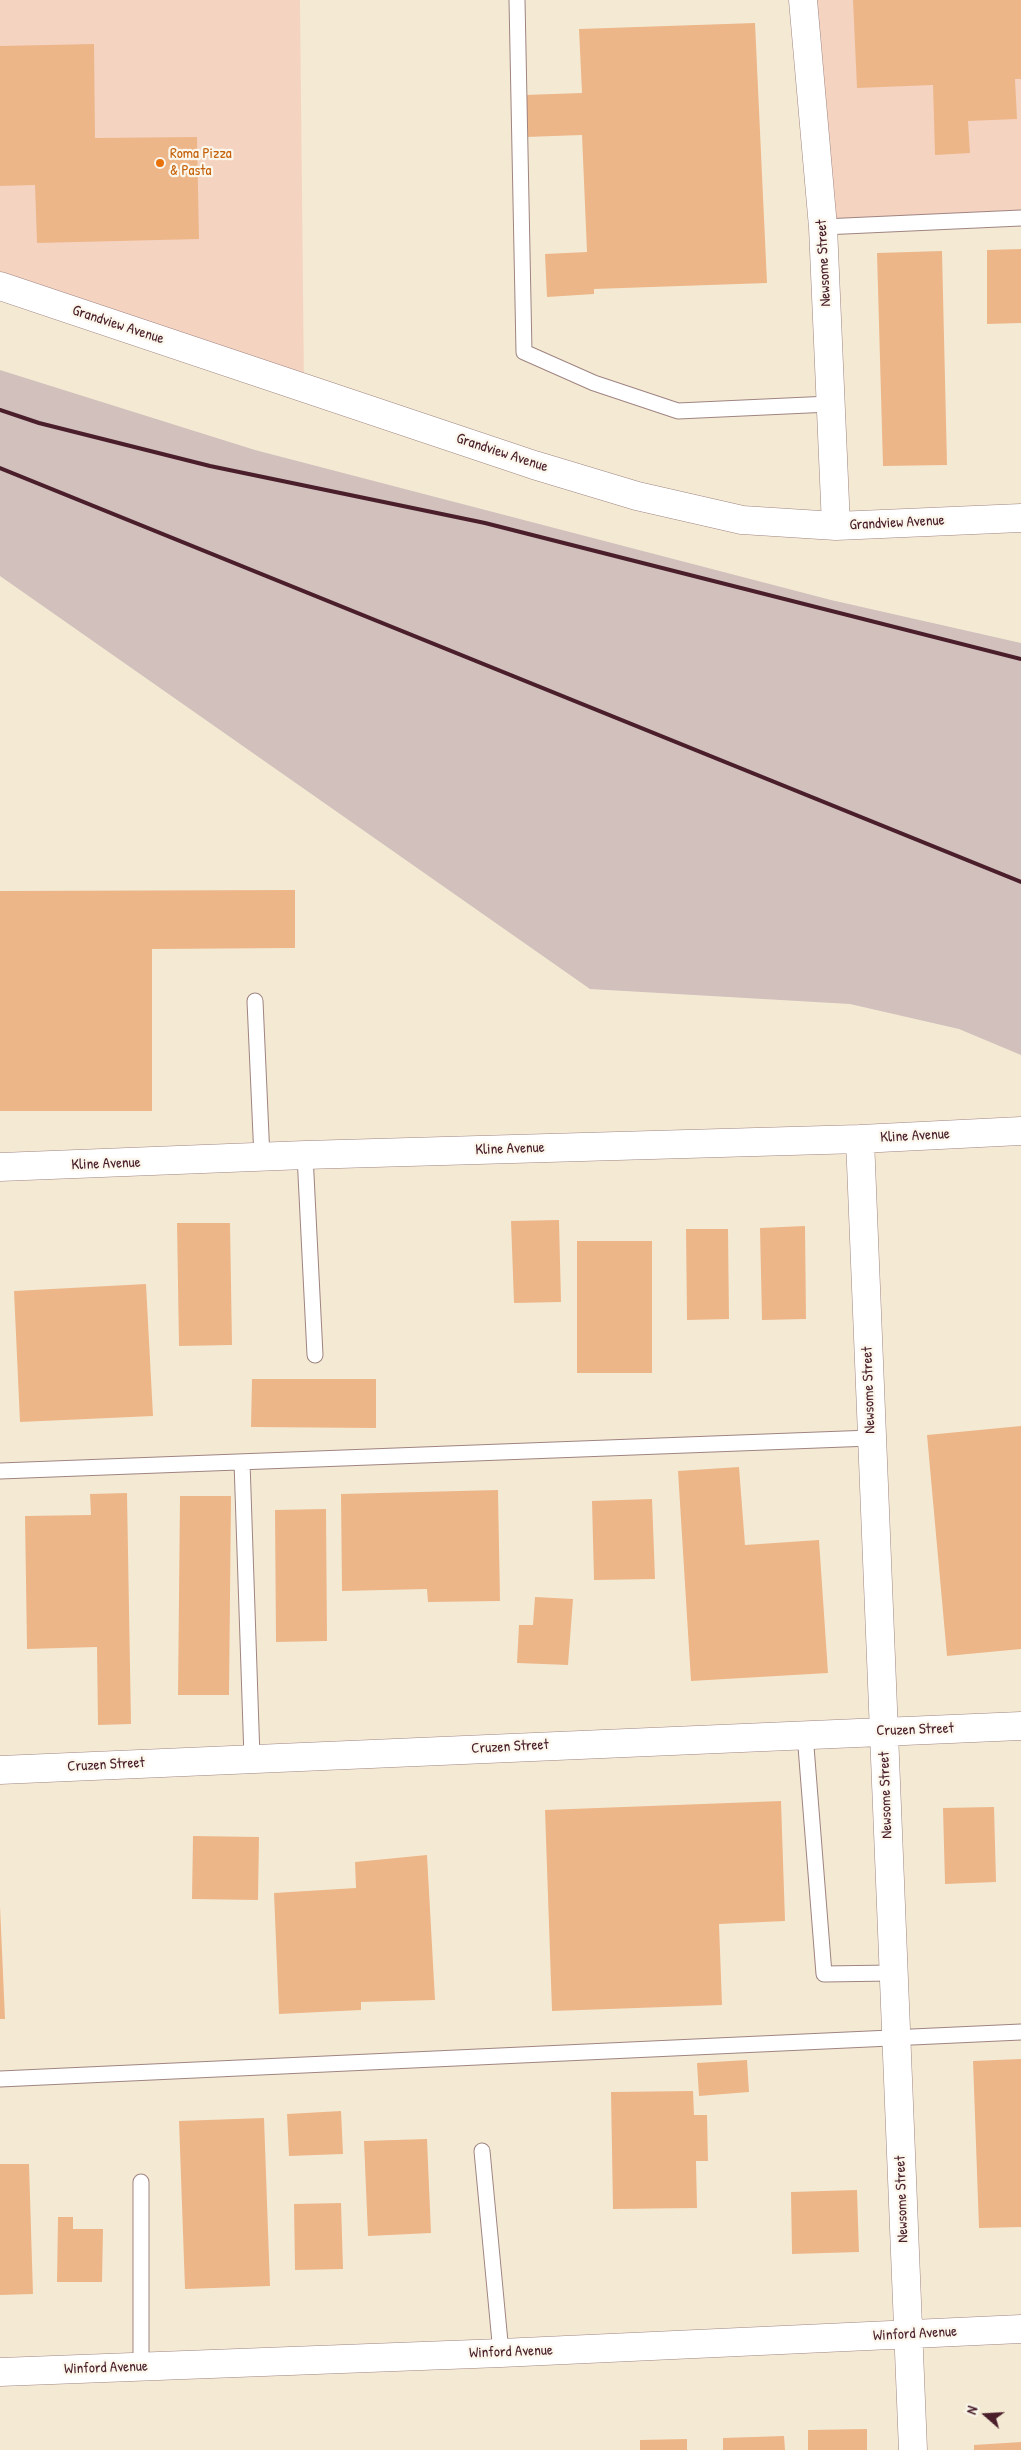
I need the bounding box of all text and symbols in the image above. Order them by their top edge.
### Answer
place label: Roma Pizza & Pasta [170,145,232,180]
marker: Roma Pizza & Pasta [154,157,166,169]
street label: Newsome Street [813,219,835,307]
street label: Grandview Avenue [70,302,166,348]
street label: Grandview Avenue [454,430,550,476]
street label: Grandview Avenue [849,512,945,534]
street label: Kline Avenue [880,1125,950,1147]
street label: Kline Avenue [475,1139,545,1159]
street label: Kline Avenue [71,1154,141,1174]
street label: Newsome Street [858,1346,880,1434]
street label: Cruzen Street [876,1720,954,1740]
street label: Cruzen Street [471,1736,549,1758]
street label: Newsome Street [875,1751,897,1839]
street label: Cruzen Street [67,1754,145,1776]
street label: Newsome Street [891,2155,913,2243]
street label: Winford Avenue [873,2323,957,2345]
street label: Winford Avenue [469,2342,553,2362]
street label: Winford Avenue [64,2358,148,2378]
north arrow [961,2390,1011,2440]
text: N [961,2403,982,2417]

